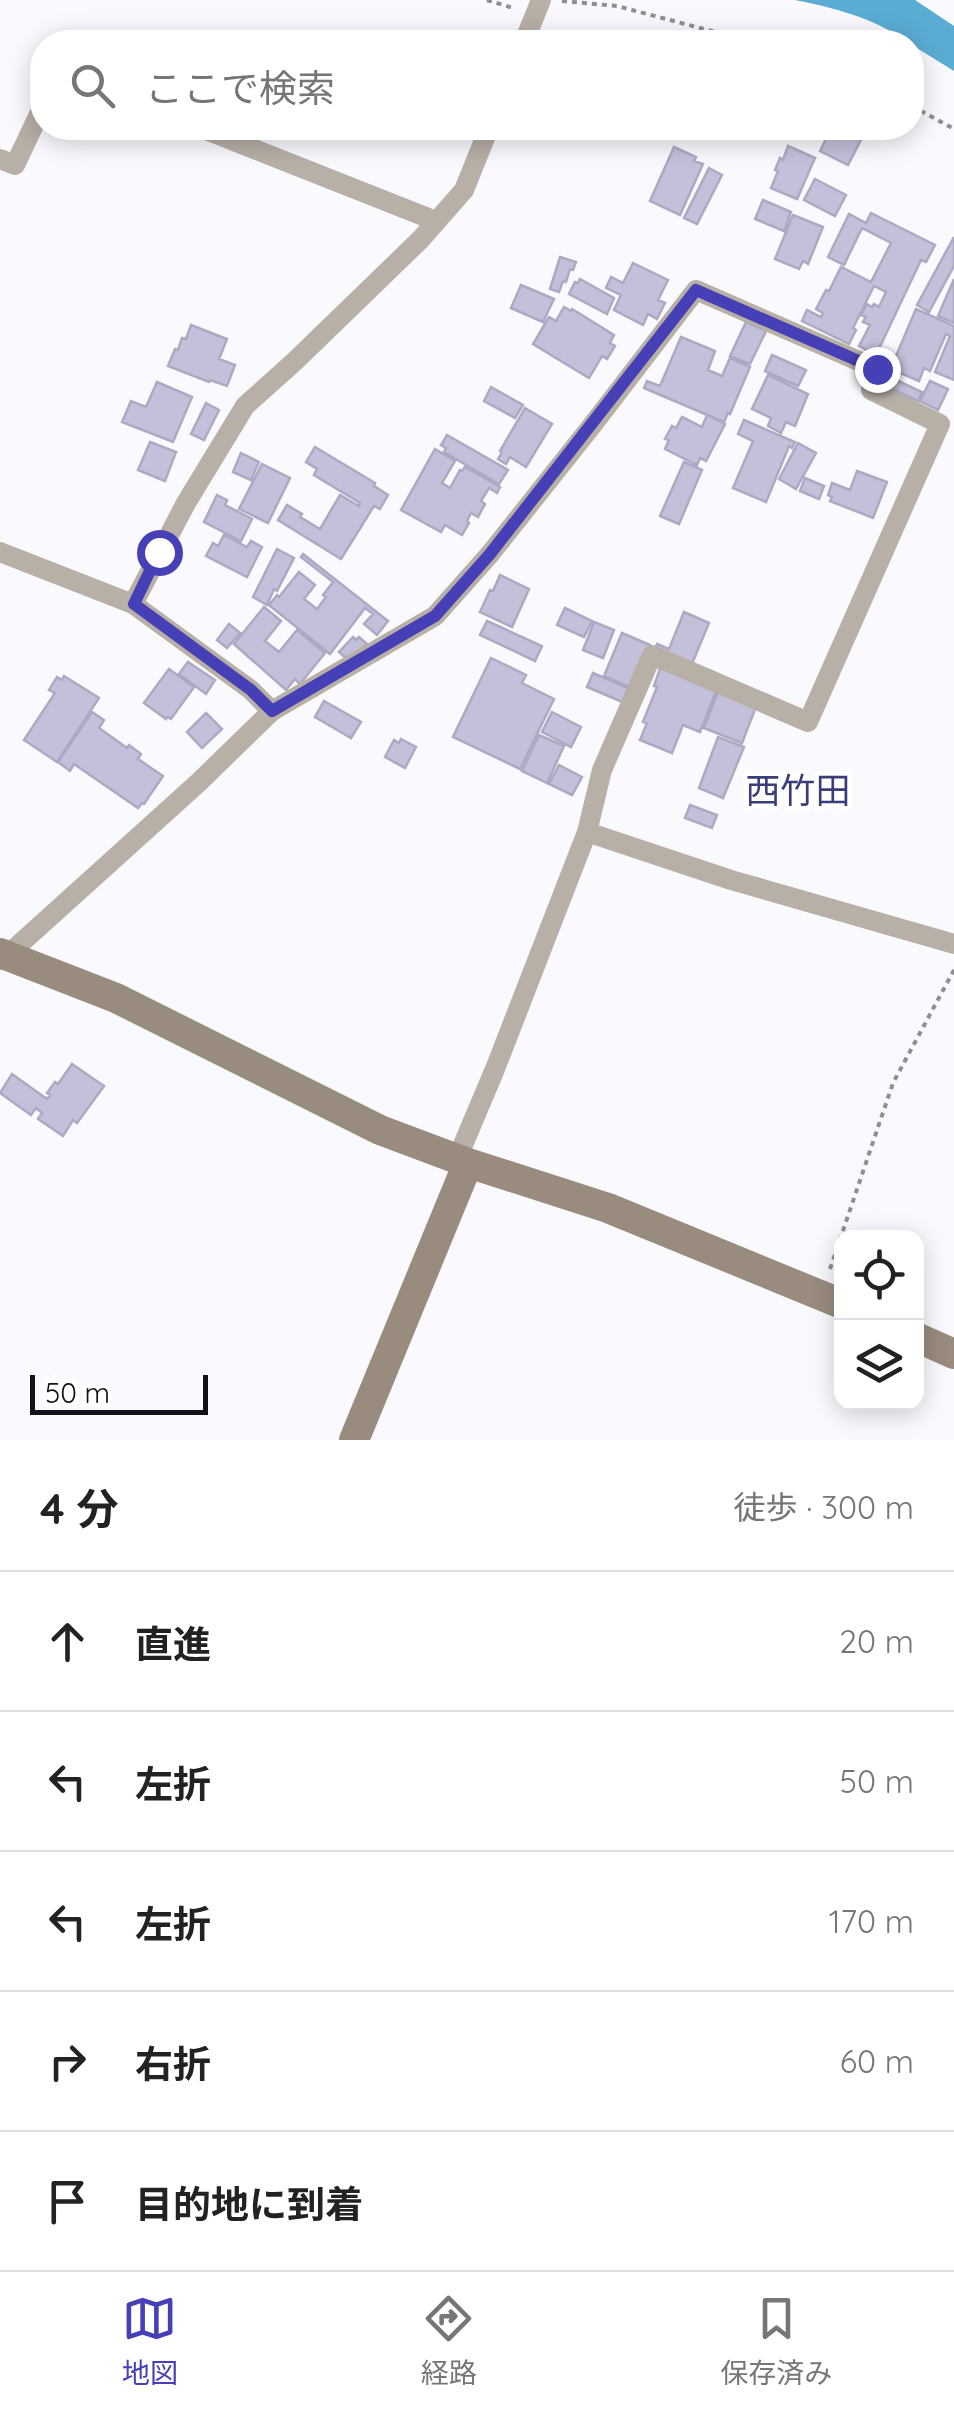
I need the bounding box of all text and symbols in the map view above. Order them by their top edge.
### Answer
search box [30,30,924,140]
icon: search [65,58,120,113]
text: ここで検索 [145,64,335,112]
route end [855,347,901,393]
route start [137,530,183,576]
district label: 西竹田 [745,768,851,812]
map controls [834,1230,924,1410]
button: locate [834,1230,924,1320]
button: layers [834,1320,924,1410]
scale bar [30,1370,208,1414]
text: 50 m [45,1375,110,1410]
text: 4 分 [40,1482,118,1535]
text: 徒歩 · 300 m [734,1487,914,1527]
icon: ahead [40,1614,95,1669]
text: 直進 [135,1620,211,1668]
text: 20 m [839,1621,914,1661]
icon: left [40,1754,95,1809]
text: 左折 [135,1760,211,1808]
text: 50 m [840,1761,914,1801]
icon: left [40,1894,95,1949]
text: 左折 [135,1900,211,1948]
text: 170 m [829,1901,914,1941]
icon: right [40,2034,95,2089]
text: 右折 [135,2040,211,2088]
text: 60 m [840,2041,914,2081]
icon: arrive [40,2174,95,2229]
text: 目的地に到着 [135,2180,363,2228]
tab: 地図 [122,2291,178,2391]
tab: 経路 [421,2291,477,2391]
tab: 保存済み [720,2291,832,2391]

